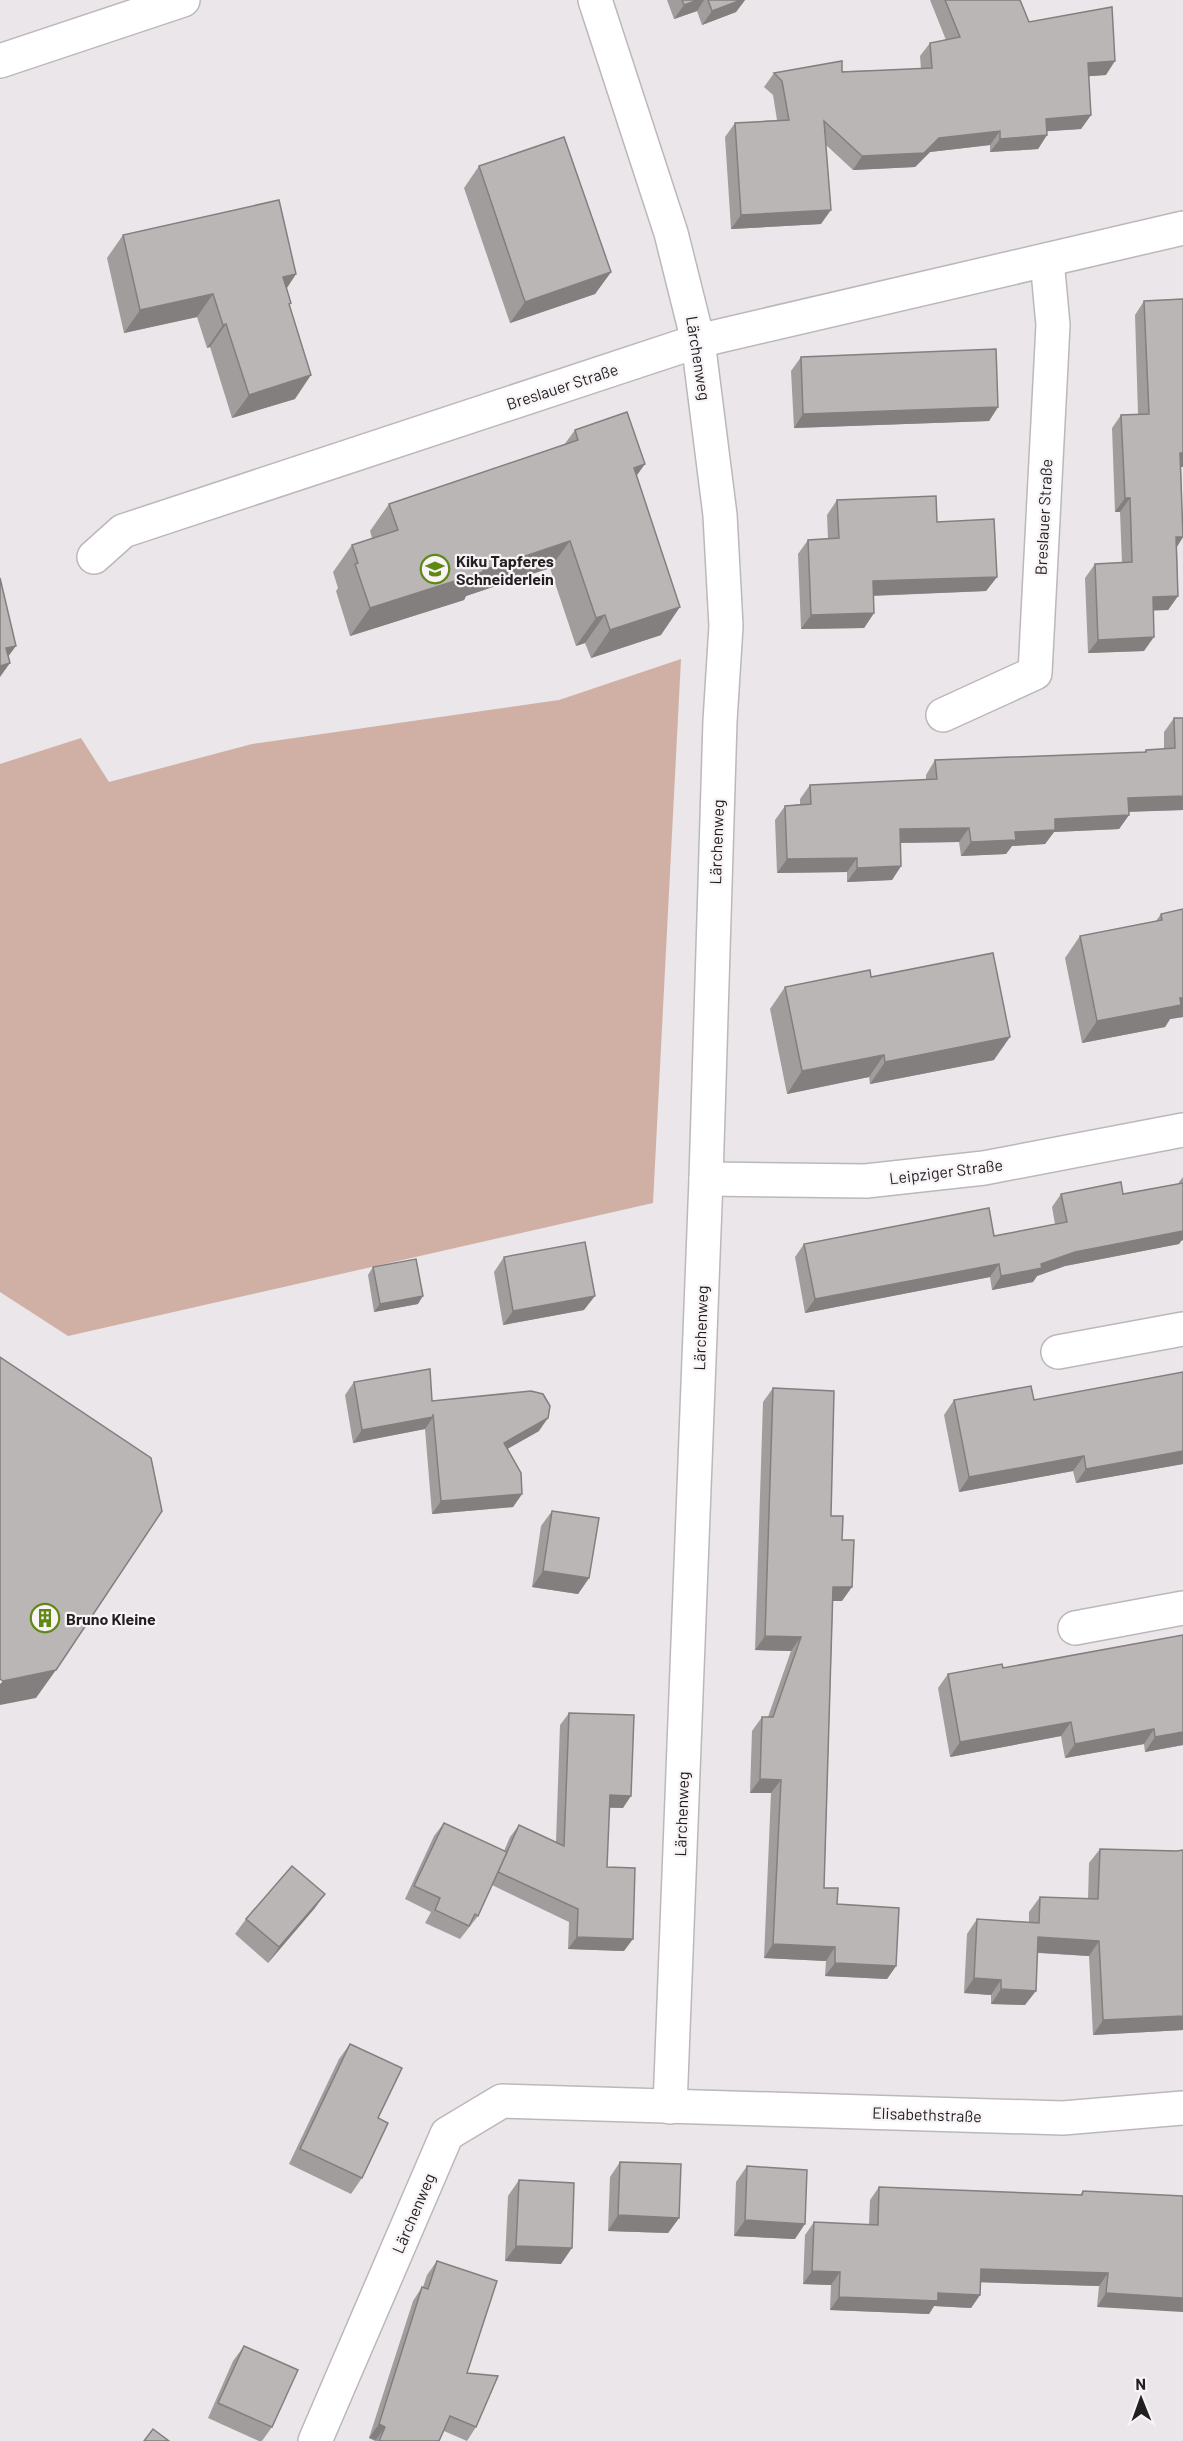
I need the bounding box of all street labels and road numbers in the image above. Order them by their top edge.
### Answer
street label: Lärchenweg [683,314,715,402]
street label: Breslauer Straße [504,359,620,413]
street label: Breslauer Straße [1030,458,1056,576]
street label: Lärchenweg [705,799,727,885]
street label: Leipziger Straße [888,1155,1004,1187]
street label: Lärchenweg [689,1285,711,1371]
street label: Lärchenweg [670,1771,692,1857]
street label: Elisabethstraße [872,2103,982,2125]
street label: Lärchenweg [388,2170,438,2256]

